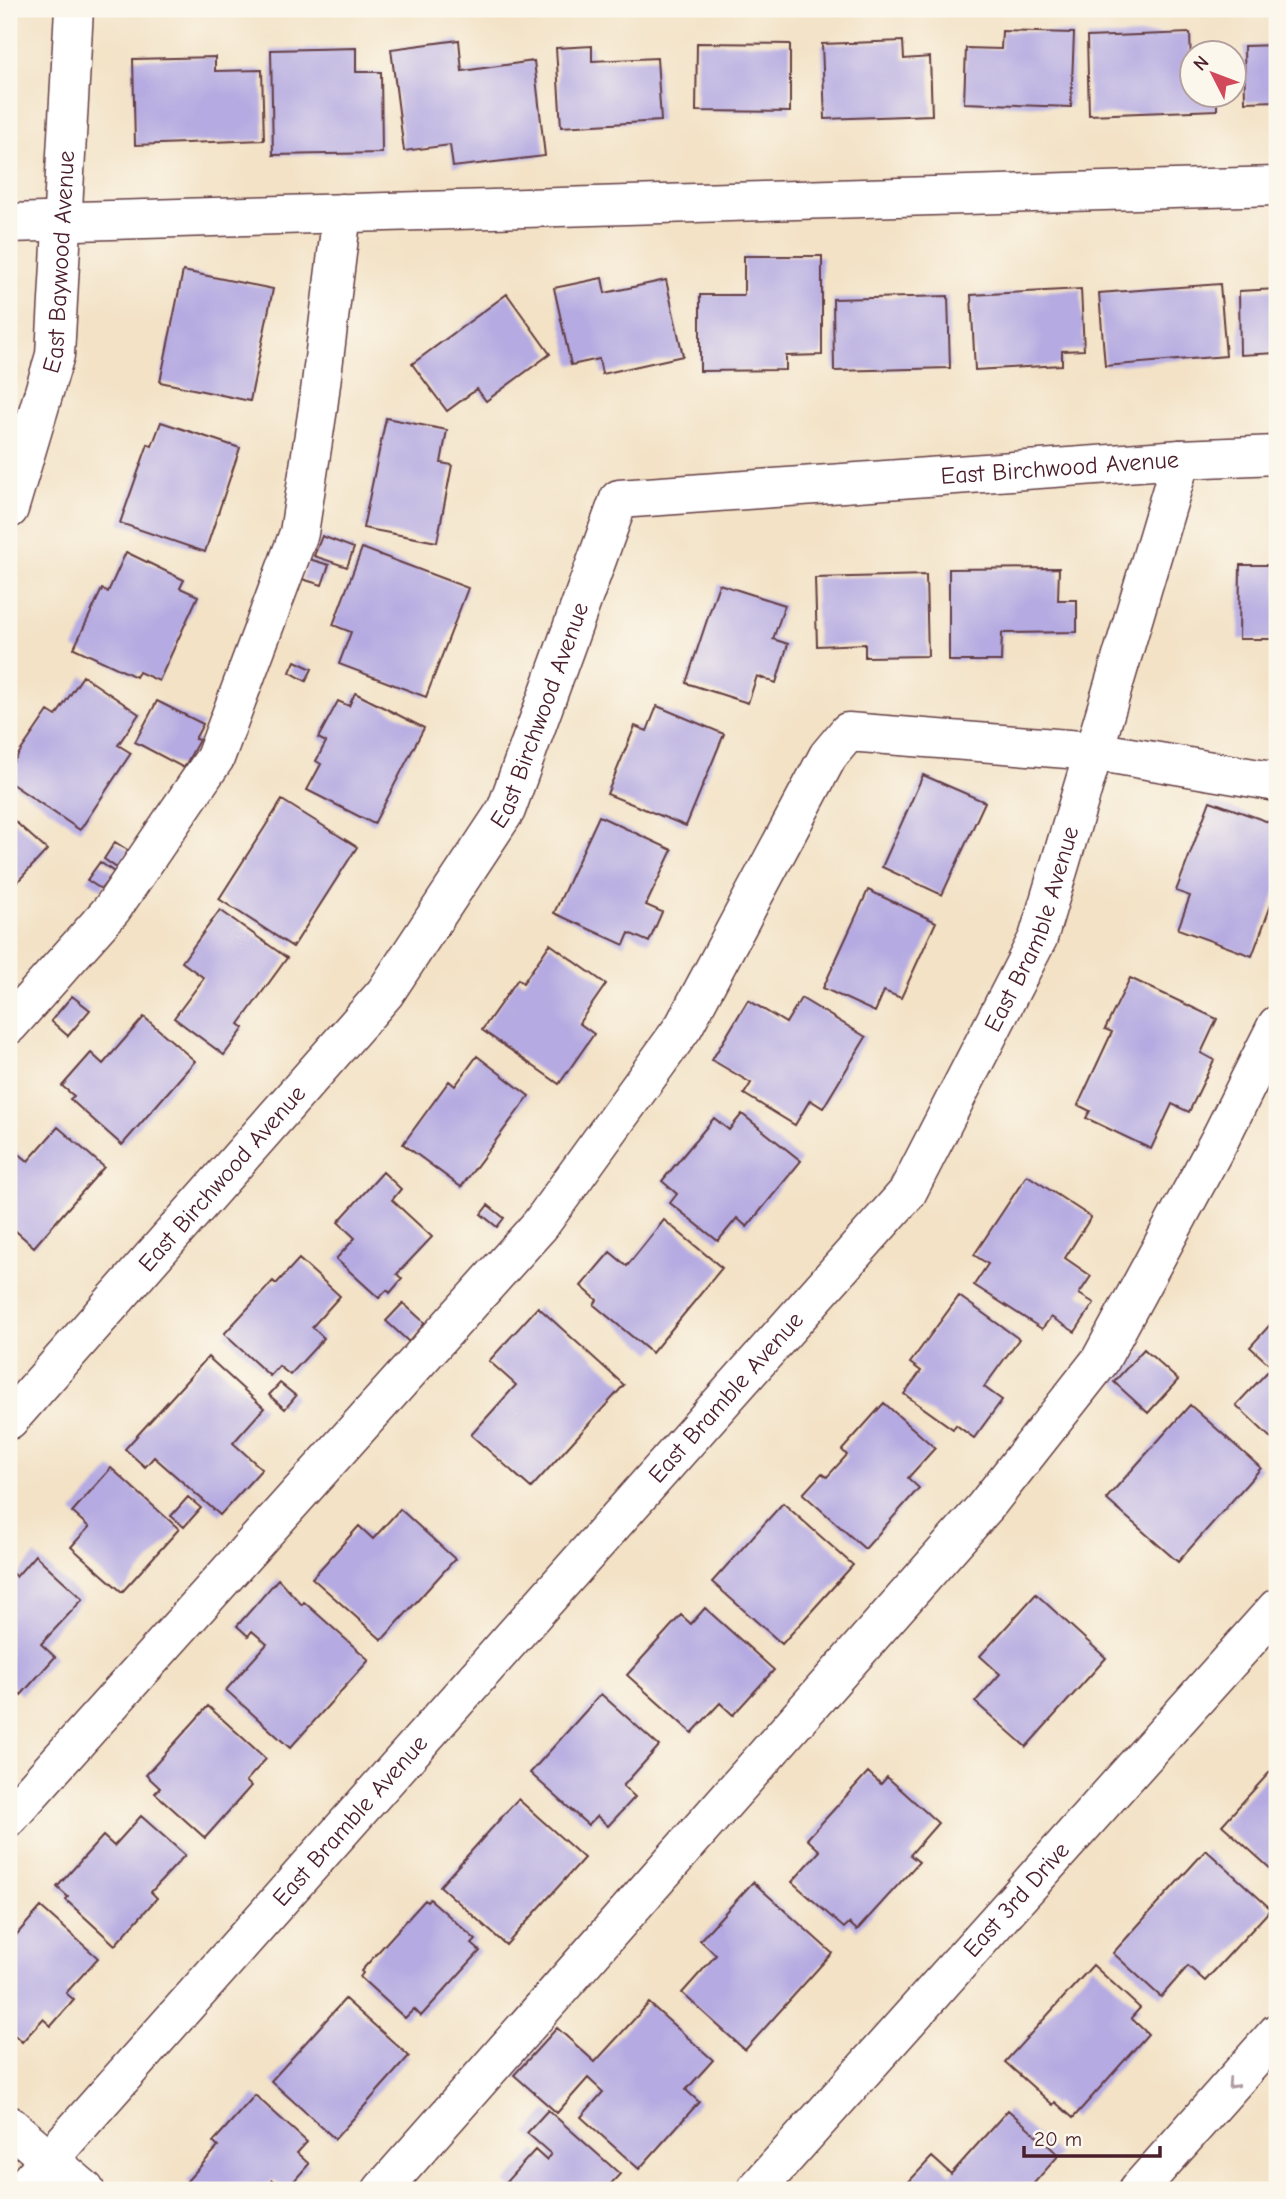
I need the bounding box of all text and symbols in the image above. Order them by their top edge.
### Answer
north arrow [1178,38,1248,108]
text: N [1189,51,1213,75]
street label: East Baywood Avenue [36,150,80,376]
street label: East Birchwood Avenue [940,445,1180,490]
street label: East Birchwood Avenue [484,598,594,833]
street label: East Bramble Avenue [978,823,1085,1036]
street label: East Birchwood Avenue [132,1080,311,1277]
street label: East Bramble Avenue [642,1306,809,1489]
street label: East Bramble Avenue [267,1729,433,1912]
street label: East 3rd Drive [957,1836,1075,1963]
one-way arrow [1228,2076,1240,2089]
scale bar [1024,2115,1160,2159]
text: 20 m [1034,2127,1082,2151]

